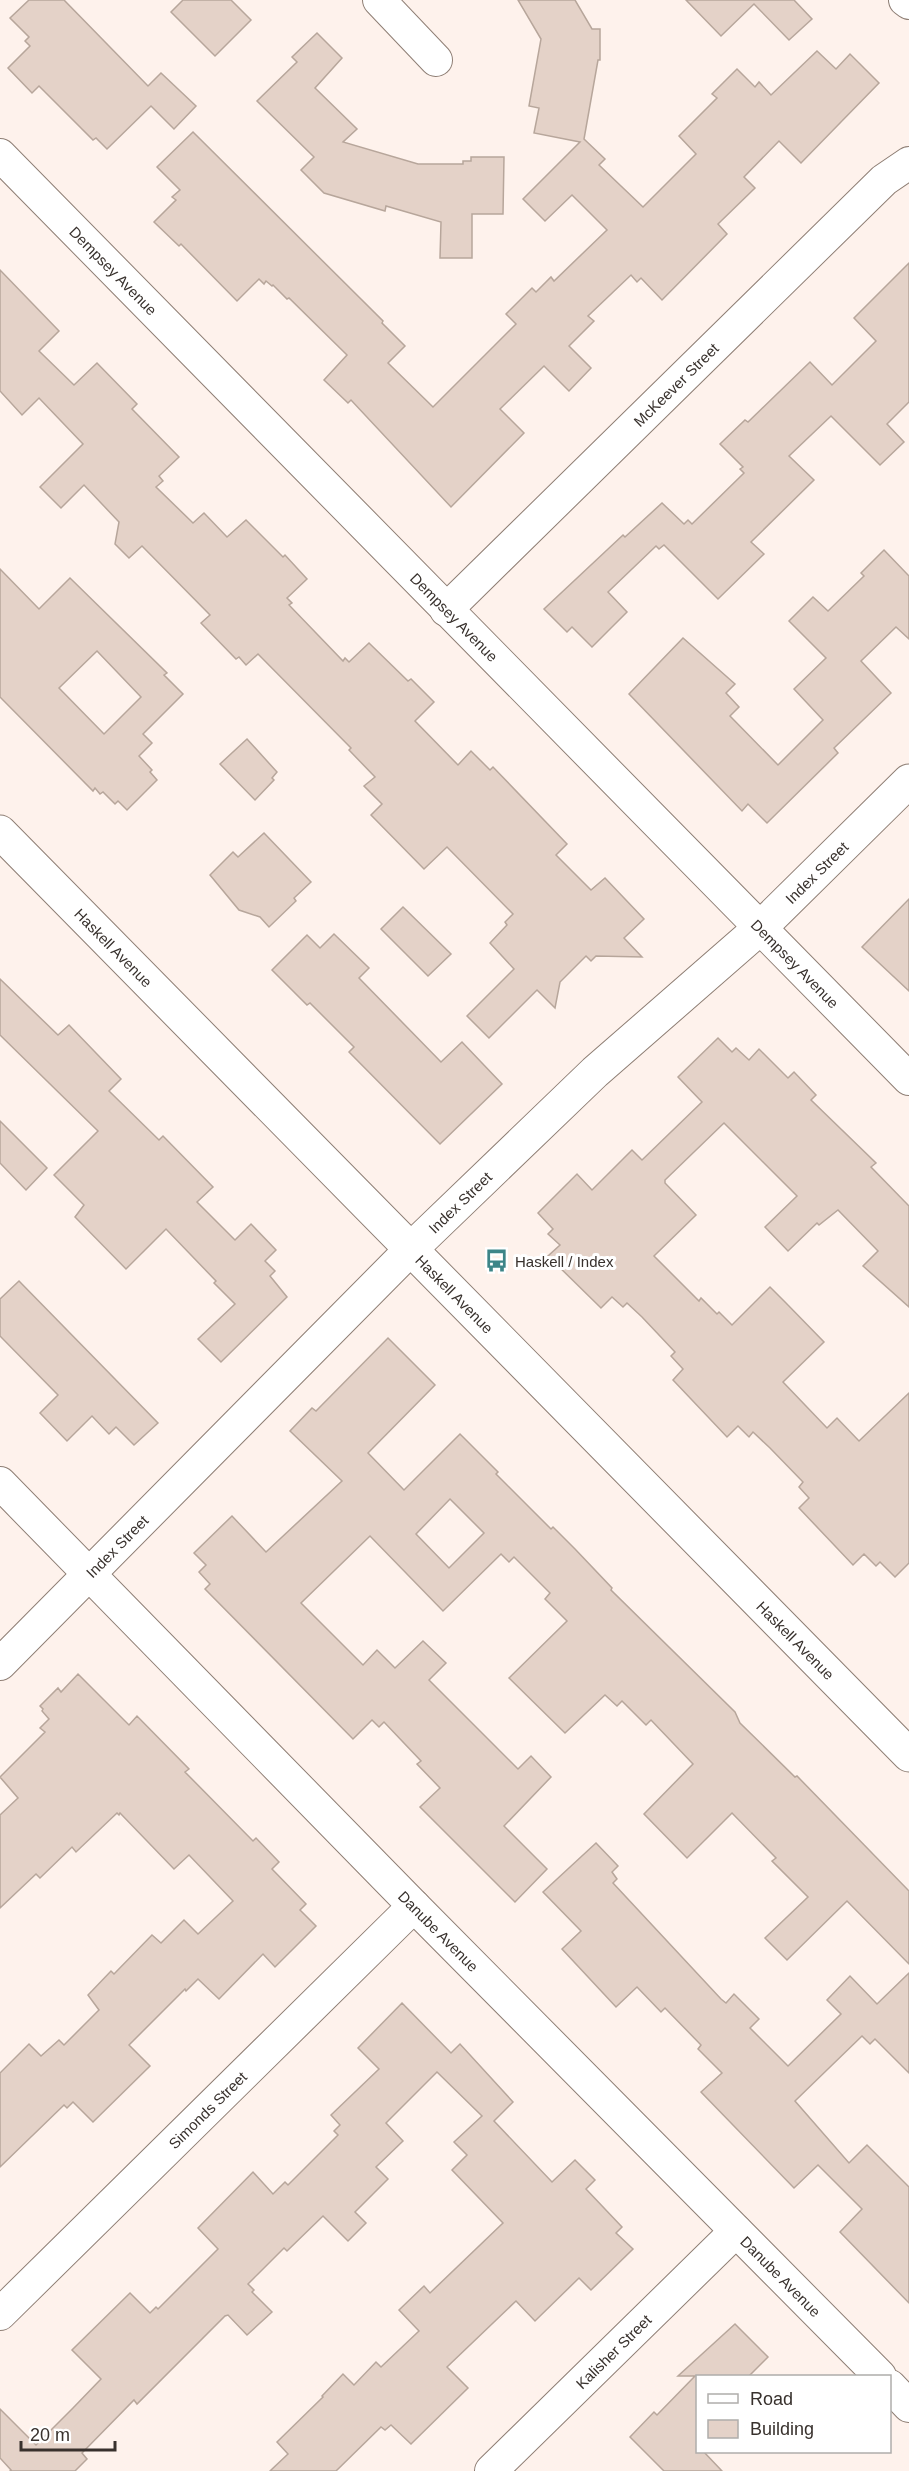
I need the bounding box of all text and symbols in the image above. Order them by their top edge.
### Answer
street label: Dempsey Avenue [66,223,161,318]
street label: McKeever Street [630,339,722,430]
street label: Dempsey Avenue [407,569,502,665]
street label: Index Street [782,837,852,907]
street label: Haskell Avenue [71,905,156,990]
street label: Dempsey Avenue [748,916,842,1011]
street label: Index Street [425,1167,495,1236]
bus stop icon: Haskell / Index [484,1248,510,1274]
street label: Haskell Avenue [412,1251,497,1336]
place label: Haskell / Index [515,1253,614,1270]
street label: Index Street [82,1511,152,1581]
street label: Haskell Avenue [753,1597,838,1683]
street label: Danube Avenue [395,1887,482,1975]
street label: Simonds Street [165,2067,250,2152]
street label: Danube Avenue [737,2232,824,2320]
street label: Kalisher Street [572,2310,655,2392]
legend [696,2375,891,2453]
text: Road [750,2389,793,2409]
scale bar [21,2414,116,2452]
text: Building [750,2419,814,2439]
text: 20 m [30,2425,70,2445]

